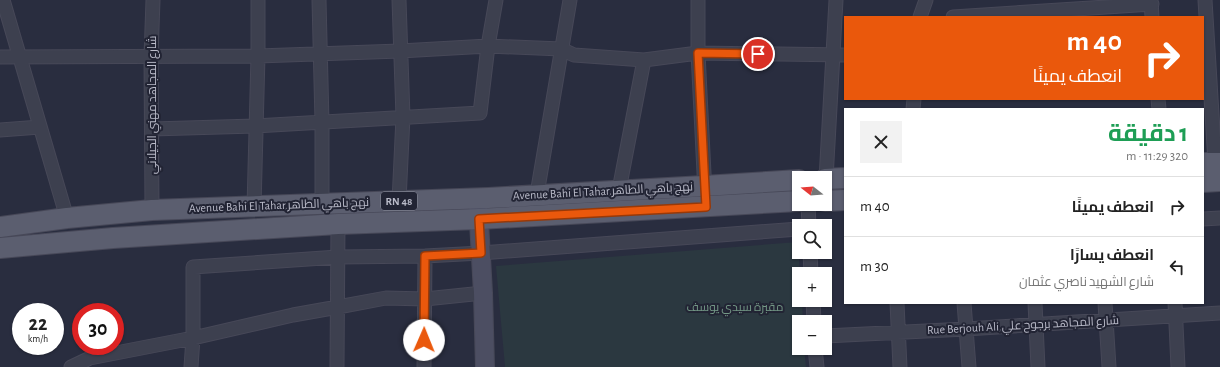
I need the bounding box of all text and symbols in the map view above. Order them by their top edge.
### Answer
text: 40 m [1066,28,1122,56]
icon: right [1136,32,1188,84]
street label: شارع المجاهد مهني الجيلاني [146,36,162,174]
pin [741,37,775,71]
icon: arrive [747,43,769,65]
text: انعطف يمينًا [1033,68,1122,86]
button: close [860,121,902,163]
text: 1 دقيقة [1108,122,1188,146]
text: 320 m · 11:29 [1126,150,1188,163]
north arrow [792,171,832,211]
map controls [792,171,832,355]
street label: Avenue Bahi El Tahar,نهج باهي الطاهر [513,180,694,206]
road number: RN 48 [381,192,417,210]
street label: Avenue Bahi El Tahar,نهج باهي الطاهر [189,196,370,218]
icon: right [1166,196,1188,218]
text: 40 m [860,199,890,214]
text: انعطف يمينًا [1072,200,1154,215]
button: search [792,219,832,259]
text: انعطف يسارًا [1070,248,1154,263]
icon: left [1166,256,1188,278]
text: 30 m [860,259,889,274]
button: + [792,267,832,307]
text: شارع الشهيد ناصري عثمان [1019,276,1154,289]
park label: مقبرة سيدي يوسف [687,301,783,317]
speed limit sign: 30 [72,303,124,355]
text: 22 [29,314,47,334]
street label: Rue Berjouh Ali,شارع المجاهد برجوح علي [927,314,1120,340]
button: − [792,315,832,355]
position arrow [403,319,445,361]
text: km/h [28,334,48,344]

